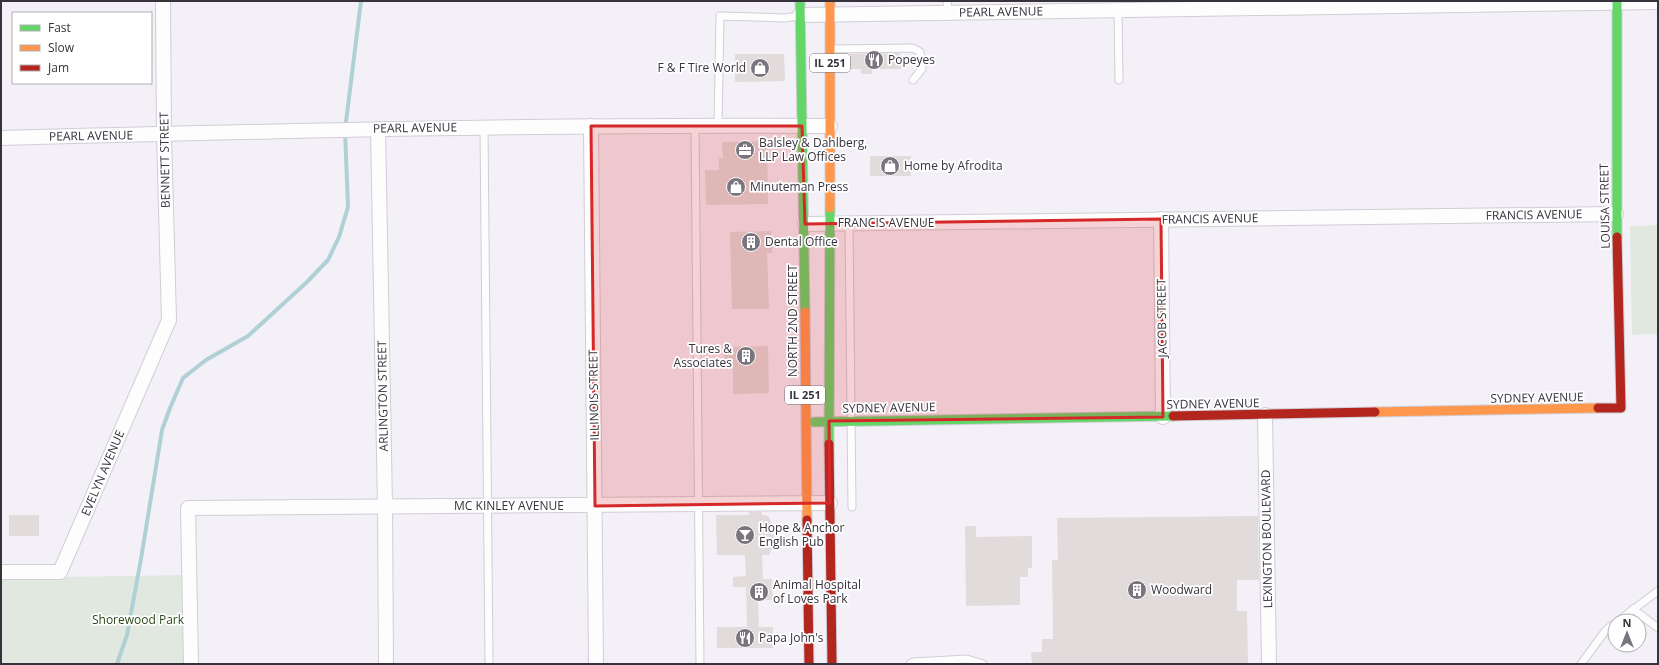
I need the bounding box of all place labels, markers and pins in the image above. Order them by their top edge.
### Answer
restaurant icon: Popeyes [863,49,885,71]
place label: Popeyes [888,51,935,68]
shop icon: F & F Tire World [749,57,771,79]
place label: F & F Tire World [658,59,746,76]
place label: Balsley & Dahlberg, LLP Law Offices [759,134,867,165]
office icon: Balsley & Dahlberg, LLP Law Offices [734,139,756,161]
shop icon: Home by Afrodita [879,155,901,177]
place label: Home by Afrodita [904,157,1003,174]
shop icon: Minuteman Press [725,176,747,198]
place label: Minuteman Press [750,178,848,195]
building icon: Dental Office [740,231,762,253]
place label: Dental Office [765,233,838,250]
place label: Tures & Associates [674,340,732,371]
building icon: Tures & Associates [735,345,757,367]
place label: Hope & Anchor English Pub [759,519,844,550]
bar icon: Hope & Anchor English Pub [734,524,756,546]
place label: Animal Hospital of Loves Park [773,576,861,607]
building icon: Woodward [1126,579,1148,601]
building icon: Animal Hospital of Loves Park [748,581,770,603]
place label: Woodward [1151,581,1212,598]
restaurant icon: Papa John's [734,627,756,649]
place label: Papa John's [759,629,824,646]

